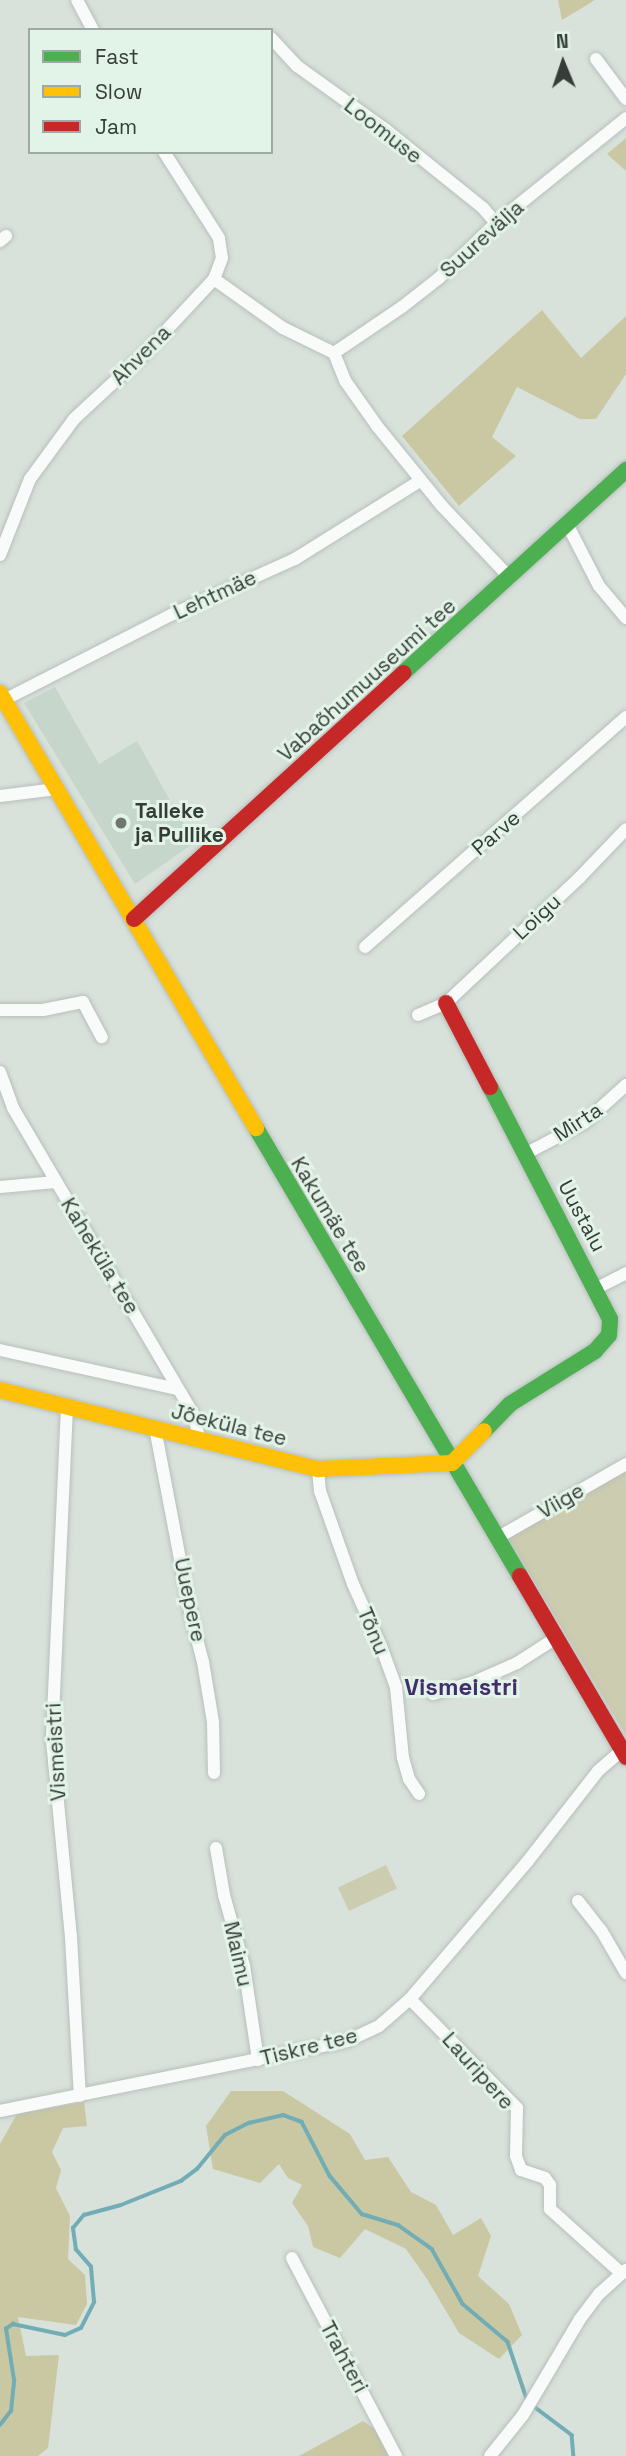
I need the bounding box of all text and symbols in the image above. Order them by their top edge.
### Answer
legend [28,28,273,154]
north arrow [528,28,598,98]
text: N [555,29,569,54]
text: Fast [95,43,139,70]
text: Slow [95,78,143,105]
street label: Loomuse [339,93,427,169]
text: Jam [95,113,137,140]
street label: Suurevälja [435,195,529,283]
street label: Ahvena [106,320,176,390]
street label: Lehtmäe [170,565,260,625]
street label: Vabaõhumuuseumi tee [273,593,461,767]
place label: Talleke ja Pullike [135,798,224,848]
street label: Parve [467,805,525,861]
marker: Talleke ja Pullike [113,815,129,831]
street label: Loigu [508,889,566,945]
street label: Mirta [549,1097,607,1147]
street label: Kakumäe tee [286,1152,374,1278]
street label: Uustalu [553,1176,611,1256]
street label: Kaheküla tee [55,1193,145,1319]
street label: Jõeküla tee [169,1398,289,1452]
street label: Viige [533,1478,589,1524]
street label: Uuepere [169,1556,211,1644]
street label: Tõnu [352,1604,394,1658]
district label: Vismeistri [404,1673,518,1701]
street label: Vismeistri [41,1702,71,1802]
street label: Maimu [218,1919,258,1989]
street label: Tiskre tee [258,2023,360,2071]
street label: Lauripere [437,2027,519,2115]
street label: Trahteri [315,2317,373,2397]

